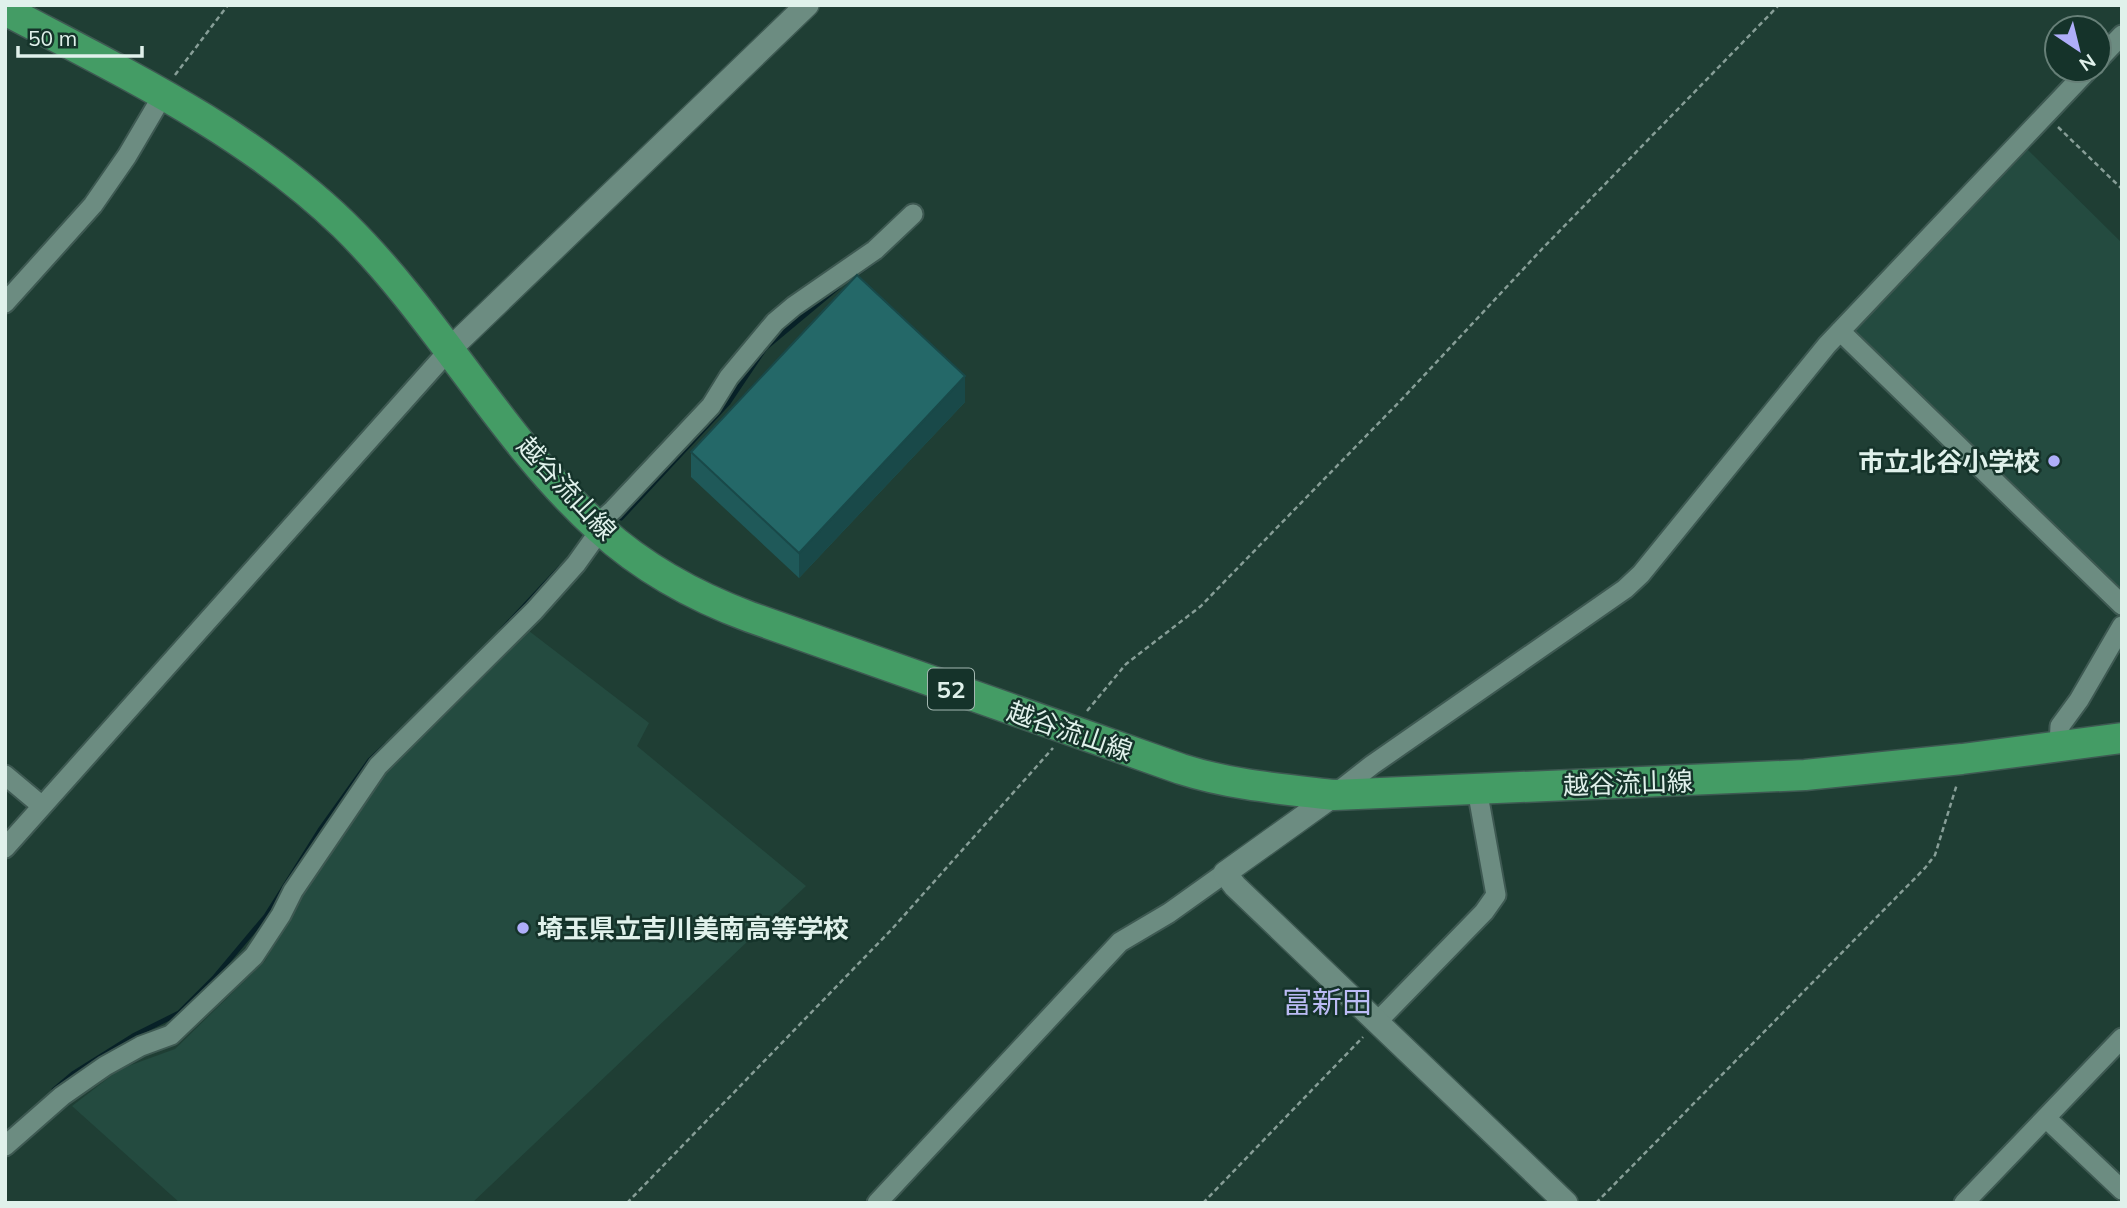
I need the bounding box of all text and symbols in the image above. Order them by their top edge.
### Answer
scale bar [18,14,142,58]
north arrow [2043,14,2113,84]
text: 50 m [28,25,77,51]
text: N [2075,49,2101,77]
street label: 越谷流山線 [511,429,623,547]
place label: 市立北谷小学校 [1858,445,2040,478]
marker: 市立北谷小学校 [2046,453,2062,469]
road number: 52 [928,668,974,710]
street label: 越谷流山線 [1003,694,1137,768]
street label: 越谷流山線 [1562,764,1694,802]
place label: 埼玉県立吉川美南高等学校 [537,912,849,945]
marker: 埼玉県立吉川美南高等学校 [515,920,531,936]
district label: 富新田 [1282,983,1372,1021]

